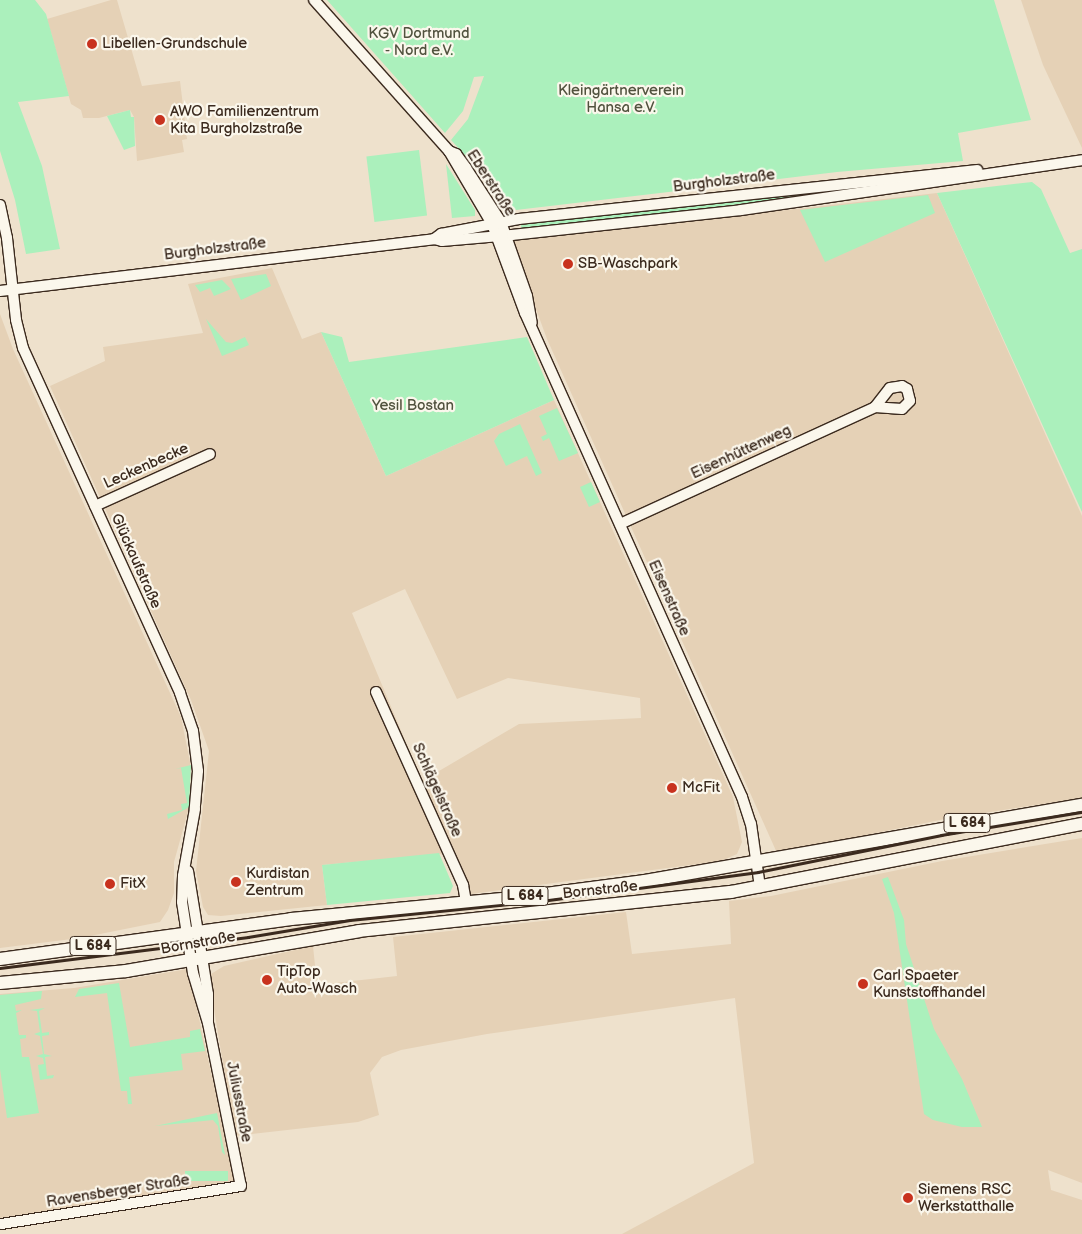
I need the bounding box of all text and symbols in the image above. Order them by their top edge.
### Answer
park label: KGV Dortmund - Nord e.V. [368,24,470,59]
place label: Libellen-Grundschule [102,35,247,53]
marker: Libellen-Grundschule [86,38,98,50]
park label: Kleingärtnerverein Hansa e.V. [558,81,684,116]
place label: AWO Familienzentrum Kita Burgholzstraße [170,102,319,137]
marker: AWO Familienzentrum Kita Burgholzstraße [154,114,166,126]
street label: Eberstraße [463,146,519,220]
street label: Burgholzstraße [672,166,776,196]
street label: Burgholzstraße [163,234,267,264]
place label: SB-Waschpark [578,255,677,273]
marker: SB-Waschpark [562,258,574,270]
park label: Yesil Bostan [372,397,454,415]
street label: Eisenhüttenweg [688,421,794,483]
street label: Leckenbecke [101,439,191,493]
street label: Glückaufstraße [107,511,165,611]
street label: Eisenstraße [644,557,694,639]
street label: Schlägelstraße [408,740,466,840]
place label: McFit [682,779,720,797]
marker: McFit [666,782,678,794]
road number: L 684 [943,811,991,834]
place label: Kurdistan Zentrum [246,864,309,899]
place label: FitX [120,875,146,893]
marker: Kurdistan Zentrum [230,876,242,888]
street label: Bornstraße [561,877,639,903]
marker: FitX [104,878,116,890]
road number: L 684 [501,884,549,908]
street label: Bornstraße [159,928,237,958]
road number: L 684 [69,934,117,958]
place label: TipTop Auto-Wasch [277,962,357,997]
place label: Carl Spaeter Kunststoffhandel [873,966,985,1001]
marker: TipTop Auto-Wasch [261,974,273,986]
marker: Carl Spaeter Kunststoffhandel [857,978,869,990]
street label: Juliusstraße [222,1060,256,1144]
street label: Ravensberger Straße [45,1171,191,1211]
place label: Siemens RSC Werkstatthalle [918,1180,1014,1215]
marker: Siemens RSC Werkstatthalle [902,1192,914,1204]

